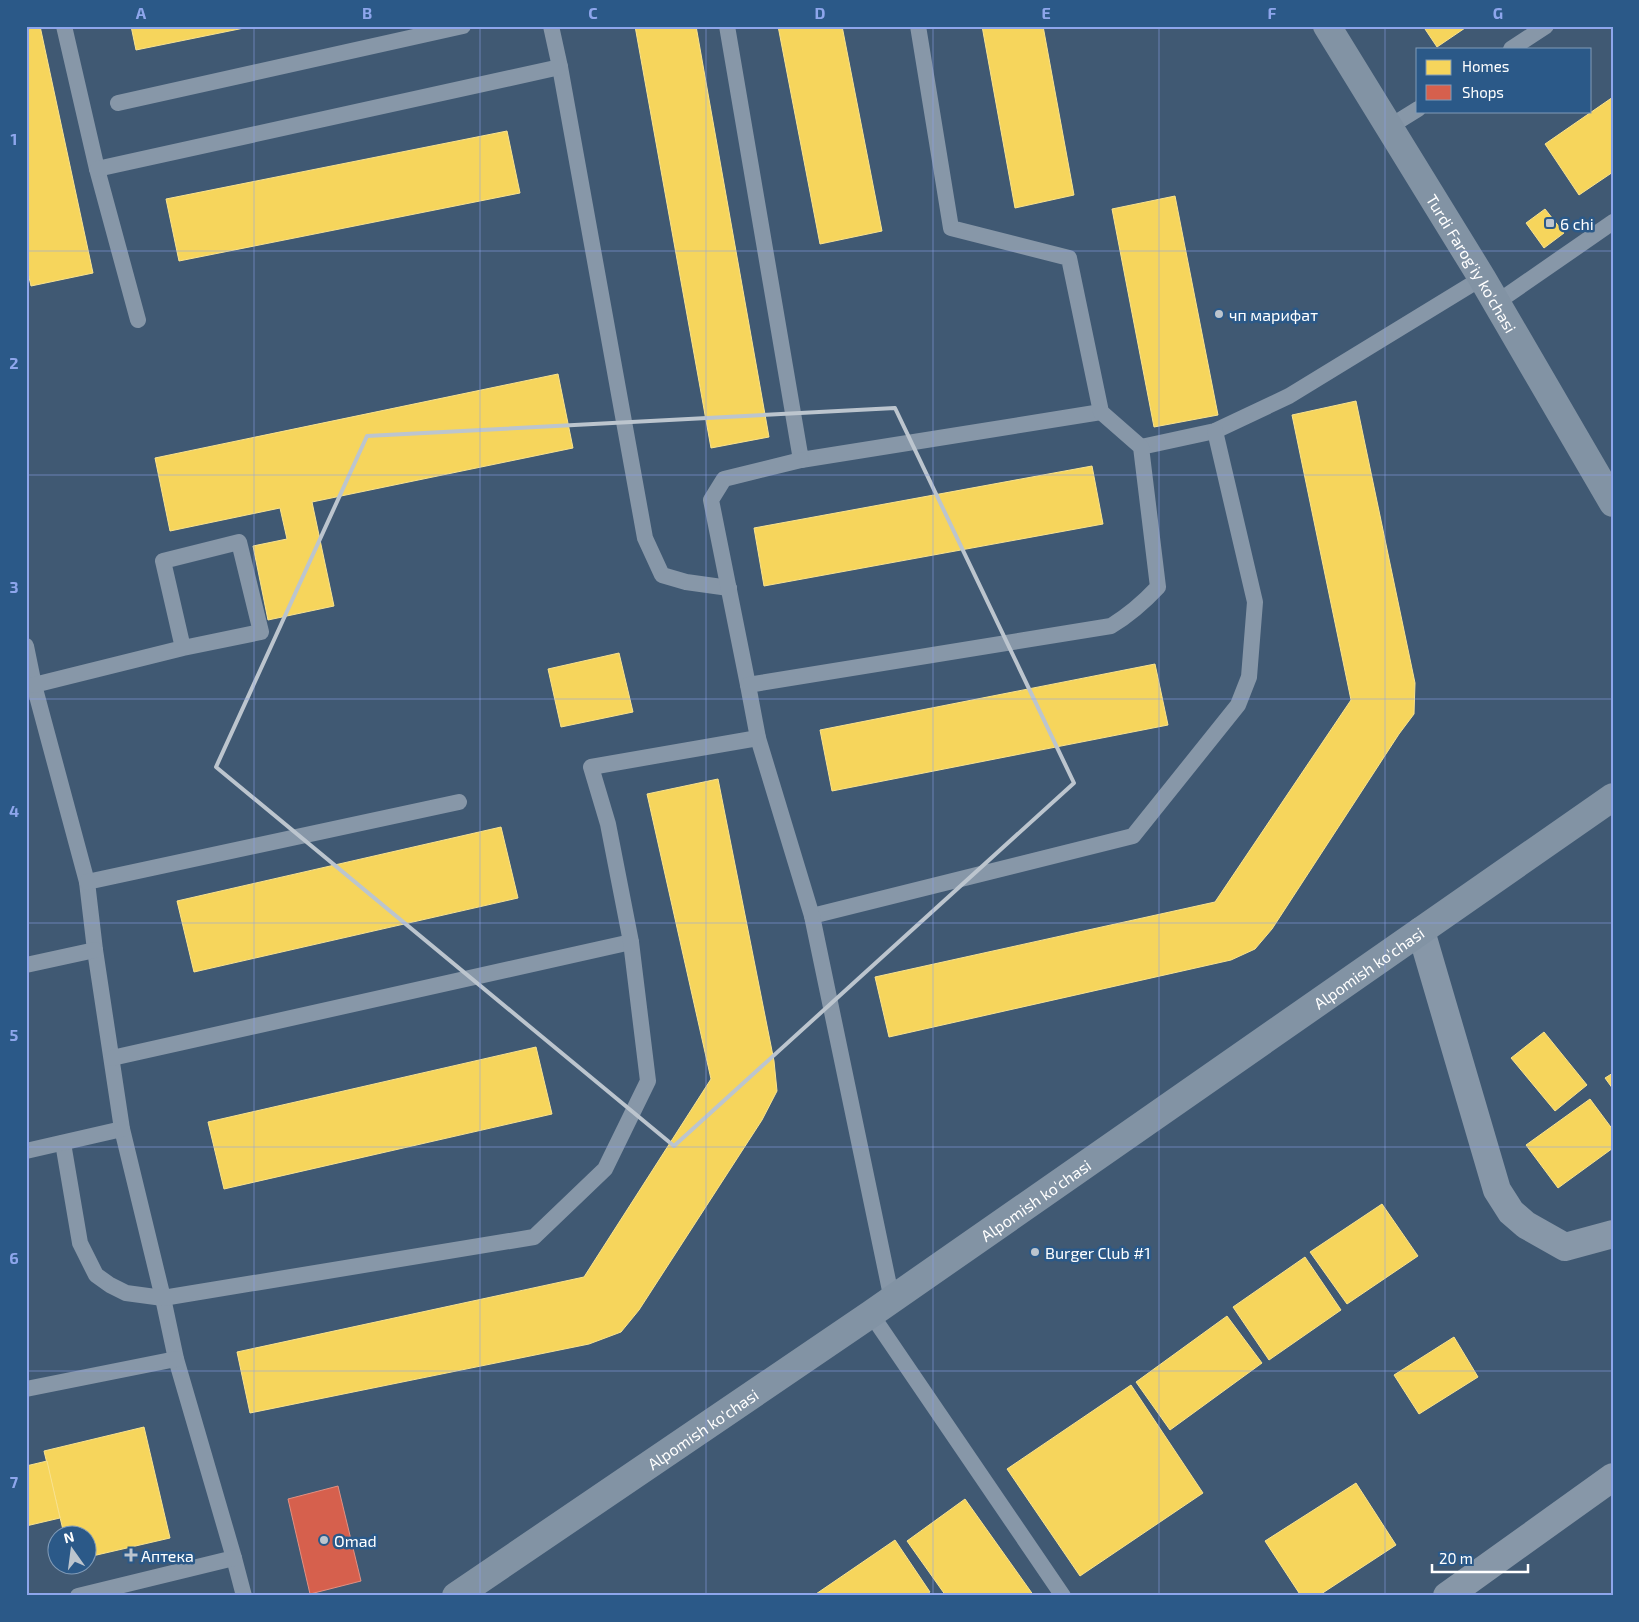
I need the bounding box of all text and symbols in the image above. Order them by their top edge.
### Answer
text: A [136,3,147,22]
text: B [362,3,372,22]
text: C [588,3,598,22]
text: D [815,3,826,22]
text: E [1041,3,1051,22]
text: F [1268,3,1277,22]
text: G [1493,3,1503,22]
legend [1416,48,1592,112]
text: Homes [1462,57,1509,75]
text: Shops [1462,83,1504,101]
text: 1 [11,129,17,148]
street label: Turdi Farog'iy ko'chasi [1423,190,1521,336]
place label: 6 chi [1560,214,1594,233]
marker: 6 chi [1544,217,1556,229]
place label: чп марифат [1229,305,1318,324]
marker: чп марифат [1213,308,1225,320]
text: 2 [9,353,19,372]
text: 3 [9,577,19,596]
text: 4 [9,801,19,820]
street label: Alpomish ko'chasi [1310,922,1427,1012]
text: 5 [10,1025,19,1044]
street label: Alpomish ko'chasi [977,1155,1094,1244]
place label: Burger Club #1 [1045,1243,1151,1262]
marker: Burger Club #1 [1029,1246,1041,1258]
text: 6 [9,1248,19,1267]
street label: Alpomish ko'chasi [643,1384,762,1473]
text: 7 [10,1472,19,1491]
north arrow [48,1524,98,1574]
text: N [62,1527,76,1546]
place label: Omad [334,1531,377,1550]
marker: Omad [318,1534,330,1546]
scale bar [1432,1542,1528,1574]
place label: Аптека [141,1546,194,1565]
marker: Аптека [125,1549,137,1561]
text: 20 m [1439,1549,1473,1567]

